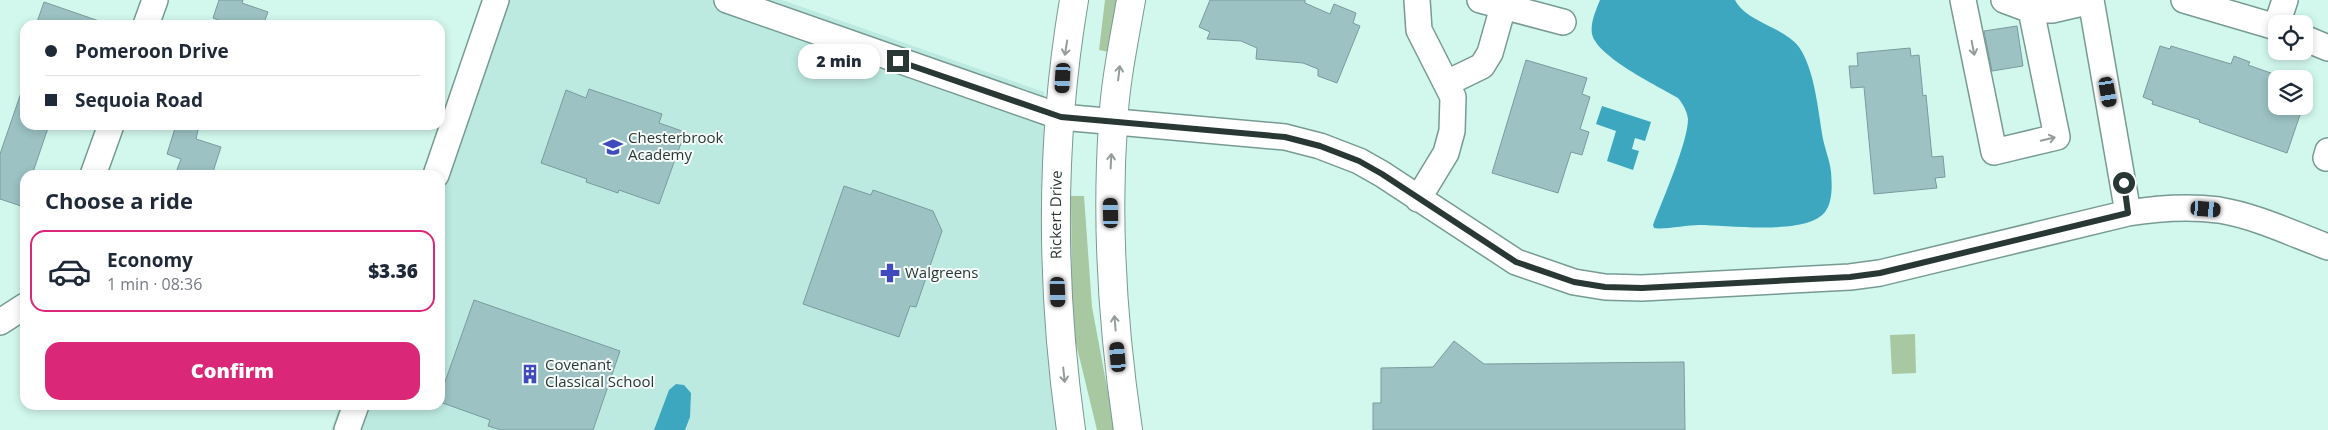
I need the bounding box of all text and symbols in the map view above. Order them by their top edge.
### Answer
map controls [2268,15,2313,115]
button: locate [2268,15,2313,60]
text: Pomeroon Drive [75,38,229,64]
one-way arrow [1968,39,1978,55]
one-way arrow [1061,40,1071,56]
callout: 2 min [798,44,880,78]
text: 2 min [816,50,862,72]
route end [887,50,909,72]
car [1054,63,1071,93]
one-way arrow [1115,65,1125,81]
button: layers [2268,70,2313,115]
car [2098,76,2117,108]
text: Sequoia Road [75,87,203,113]
place label: Chesterbrook Academy [628,127,723,164]
one-way arrow [2040,134,2056,143]
school or university icon: Chesterbrook Academy [602,136,624,158]
one-way arrow [1106,153,1115,169]
street label: Rickert Drive [1045,170,1066,259]
route start [2113,172,2135,194]
text: Choose a ride [45,185,193,215]
car [1103,198,1118,228]
car [2190,200,2221,218]
text: Economy [107,247,193,273]
icon: car [47,249,92,294]
text: $3.36 [368,258,418,284]
pharmacy icon: Walgreens [879,262,901,284]
place label: Walgreens [905,262,978,282]
text: 1 min · 08:36 [107,273,202,295]
car [1049,277,1066,307]
one-way arrow [1110,315,1120,331]
car [1109,341,1126,373]
button: Confirm [45,342,420,400]
place label: Covenant Classical School [545,354,654,391]
building icon: Covenant Classical School [519,363,541,385]
one-way arrow [1059,367,1069,383]

